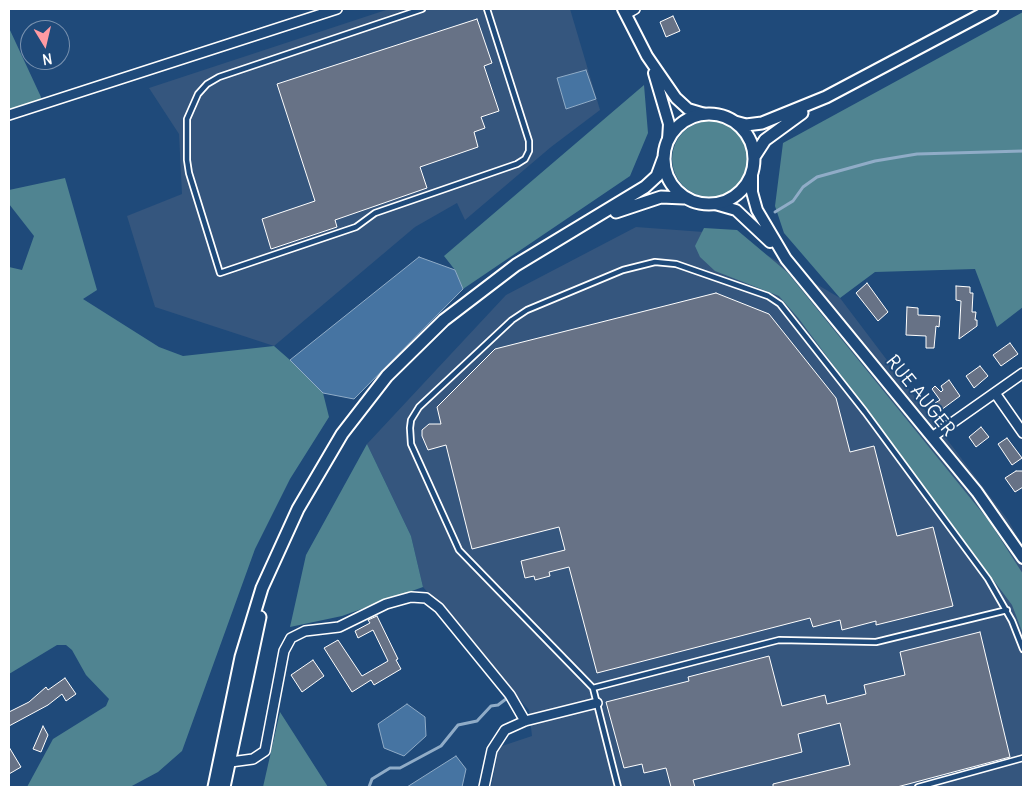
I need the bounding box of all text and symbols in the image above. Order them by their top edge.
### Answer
north arrow [20,20,70,70]
text: N [41,49,53,68]
street label: RUE AUGER [881,351,959,441]

